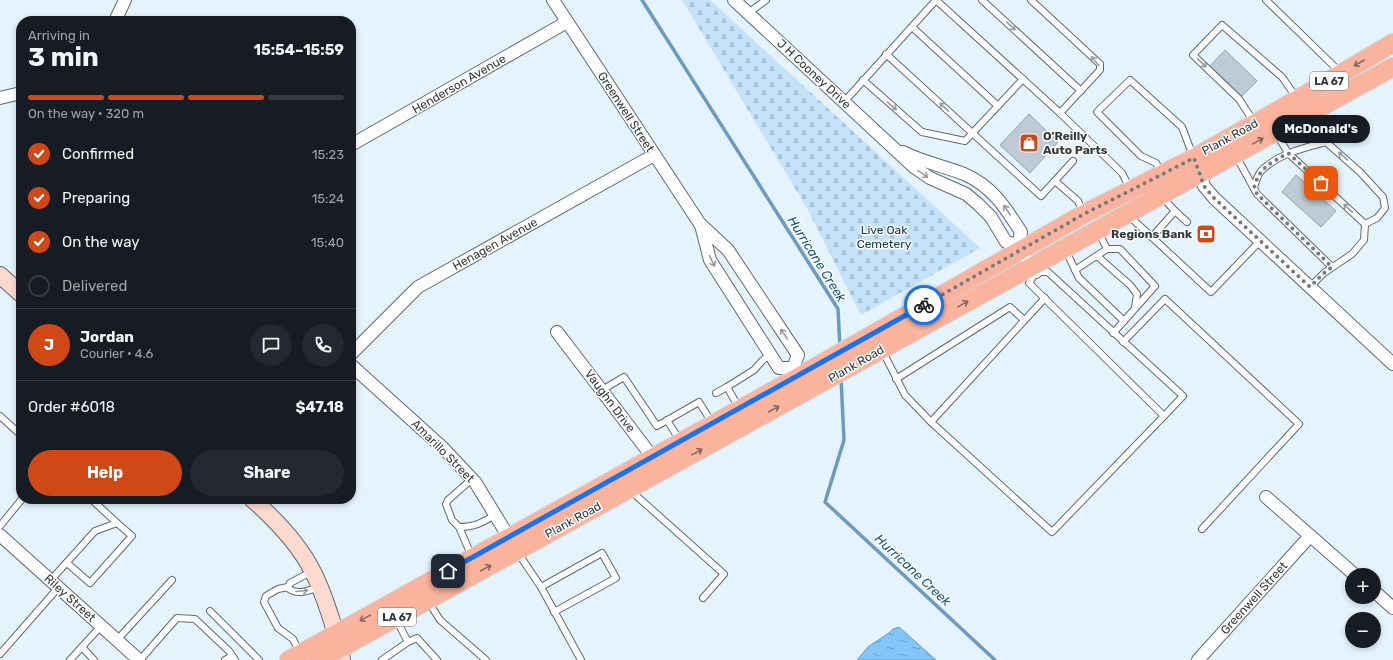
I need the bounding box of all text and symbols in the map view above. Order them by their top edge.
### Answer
one-way arrow [1006,22,1016,31]
text: Arriving in [28,28,90,43]
street label: J H Cooney Drive [774,36,854,112]
text: 15:54–15:59 [254,41,344,59]
text: 3 min [28,42,99,73]
street label: Henderson Avenue [410,51,509,117]
one-way arrow [1091,56,1100,66]
one-way arrow [1197,58,1207,68]
one-way arrow [1353,59,1365,67]
street label: Greenwell Street [595,69,657,155]
road number: LA 67 [1310,72,1348,90]
one-way arrow [887,101,897,111]
one-way arrow [939,102,949,112]
text: On the way · 320 m [28,106,144,121]
callout: McDonald's [1272,115,1370,143]
street label: Plank Road [1199,116,1261,158]
text: McDonald's [1284,121,1358,136]
place label: O'Reilly Auto Parts [1043,129,1108,157]
shop icon: O'Reilly Auto Parts [1018,132,1040,154]
one-way arrow [1252,137,1264,145]
icon: check [28,143,50,165]
text: Confirmed [62,145,134,163]
text: 15:23 [312,147,344,162]
one-way arrow [1337,152,1348,161]
pin [1304,166,1338,200]
one-way arrow [918,170,929,178]
icon: bag [1310,172,1332,194]
icon: check [28,187,50,209]
text: Preparing [62,189,130,207]
text: 15:24 [312,191,344,206]
one-way arrow [1343,204,1353,213]
one-way arrow [1003,205,1011,216]
water label: Hurricane Creek [785,213,850,305]
street label: Henagen Avenue [450,215,540,273]
park label: Live Oak Cemetery [857,223,912,251]
bank icon: Regions Bank [1195,223,1217,245]
place label: Regions Bank [1111,227,1192,241]
icon: check [28,231,50,253]
text: On the way [62,233,140,251]
text: 15:40 [311,235,344,250]
one-way arrow [709,255,716,267]
text: Delivered [62,277,127,295]
courier [904,285,944,325]
icon: bike [913,294,935,316]
one-way arrow [956,300,968,308]
button: chat [250,324,292,366]
button: phone [302,324,344,366]
text: Jordan [80,328,134,346]
one-way arrow [780,329,788,340]
text: J [44,336,54,354]
street label: Plank Road [826,342,886,386]
text: Courier · 4.6 [80,346,153,361]
street label: Vaughn Drive [582,367,638,435]
text: Order #6018 [28,398,115,416]
text: $47.18 [295,398,344,416]
one-way arrow [768,405,780,413]
street label: Amarillo Street [409,417,478,486]
one-way arrow [690,447,702,455]
button: Help [28,450,182,496]
button: Share [190,450,344,496]
street label: Plank Road [542,499,604,541]
water label: Hurricane Creek [872,531,954,609]
pin [431,554,465,588]
street label: Greenwell Street [1218,559,1290,637]
icon: home [437,560,459,582]
one-way arrow [480,563,492,571]
map controls [1345,568,1381,648]
button: + [1345,568,1381,604]
street label: Riley Street [41,571,99,625]
one-way arrow [295,587,308,595]
road number: LA 67 [378,608,416,626]
button: − [1345,612,1381,648]
one-way arrow [359,614,371,622]

